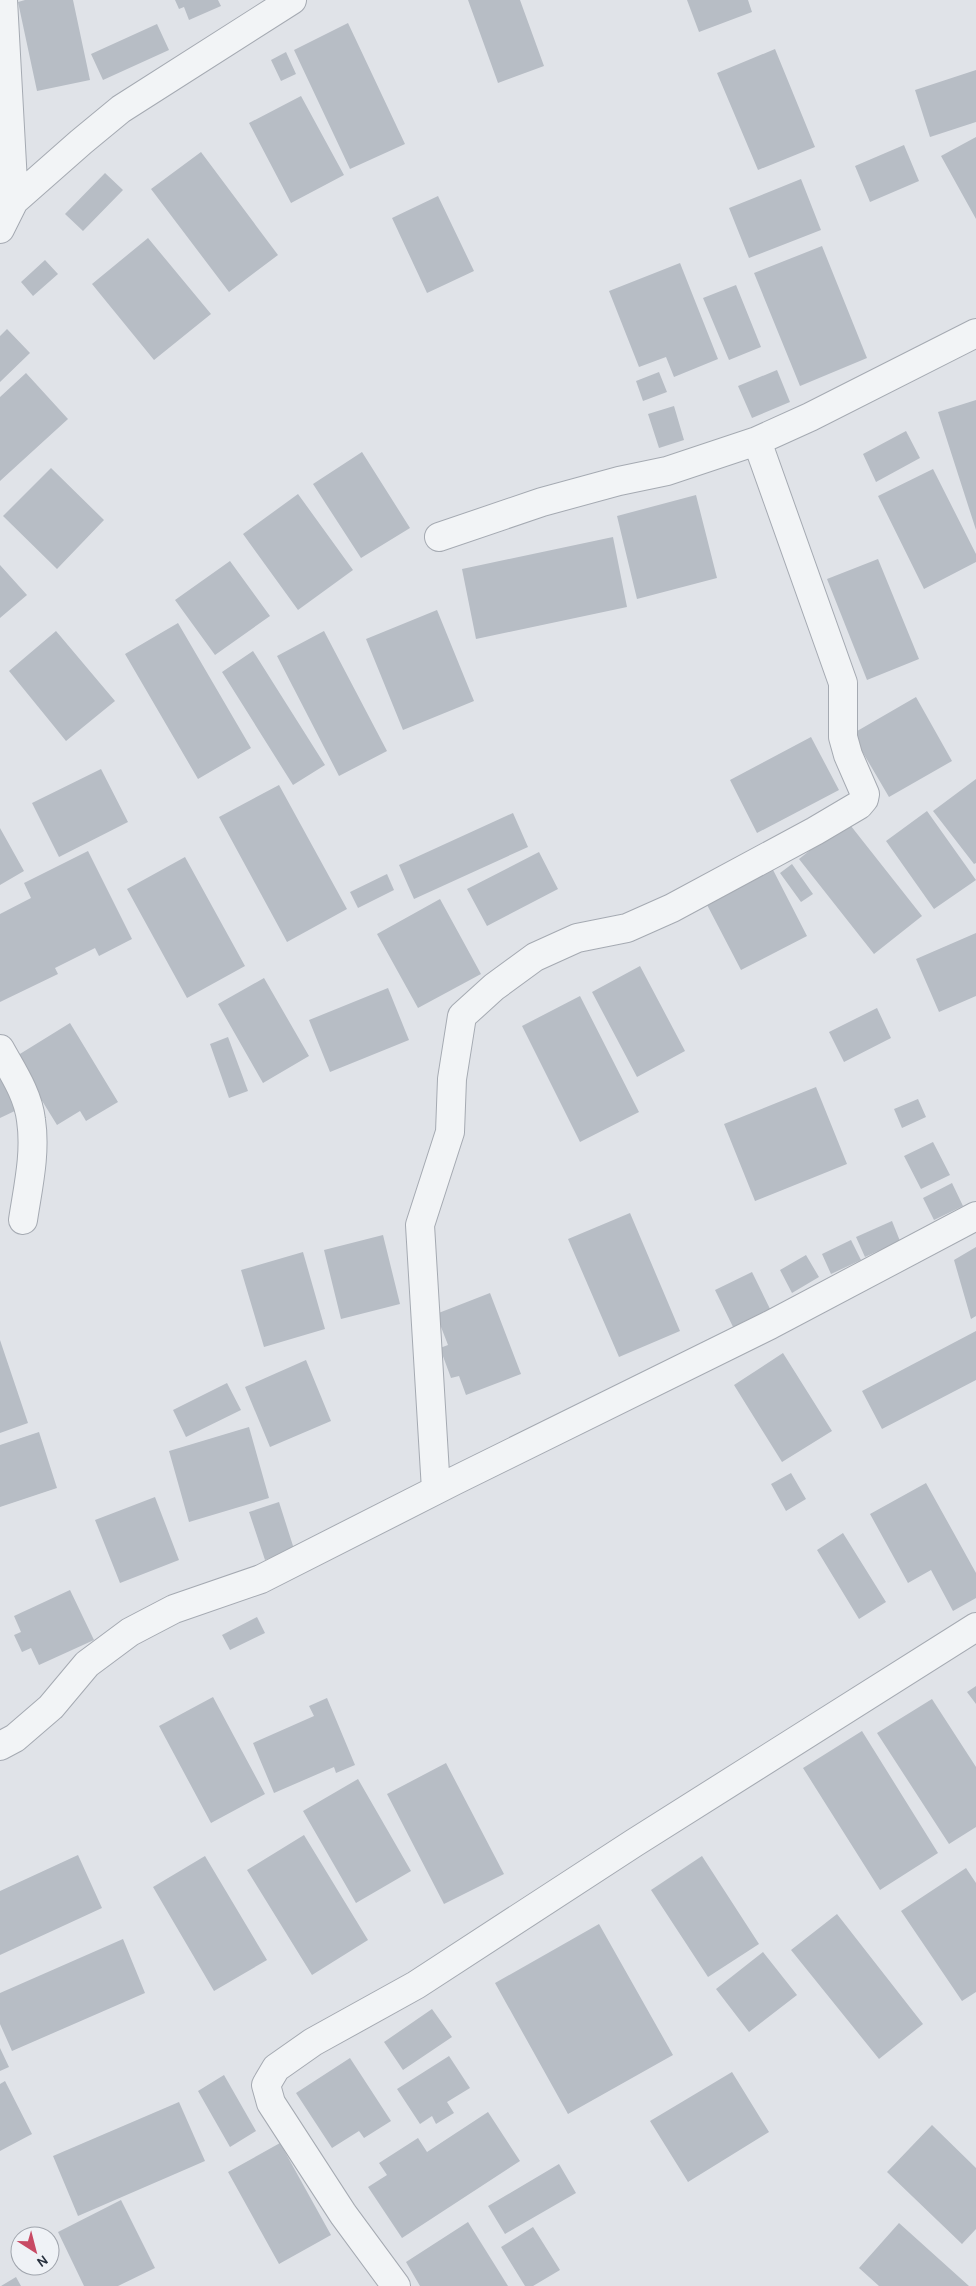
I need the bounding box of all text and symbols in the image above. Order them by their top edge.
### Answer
north arrow [10,2226,60,2276]
text: N [33,2251,51,2271]

